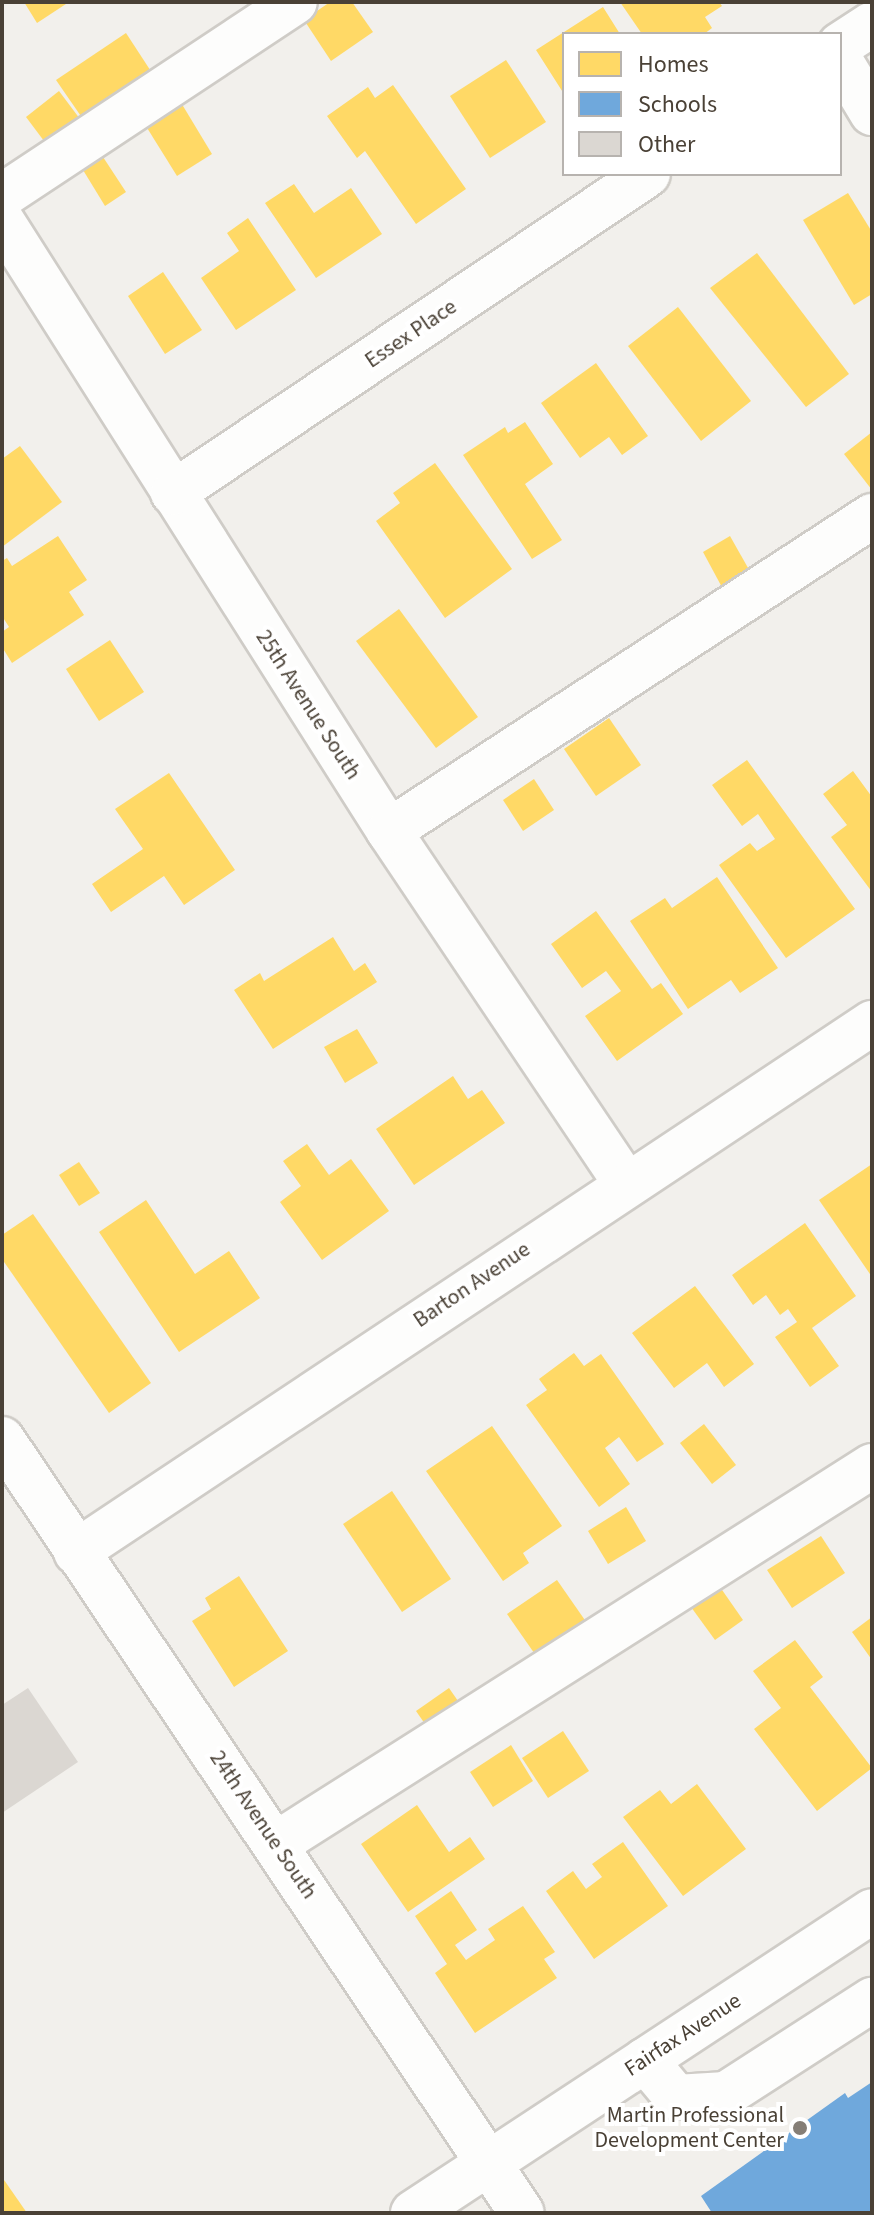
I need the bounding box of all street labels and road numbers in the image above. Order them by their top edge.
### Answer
street label: Essex Place [360,294,462,374]
street label: 25th Avenue South [250,625,366,785]
street label: Barton Avenue [409,1236,535,1334]
street label: 24th Avenue South [204,1746,322,1904]
street label: Fairfax Avenue [620,1988,746,2082]

